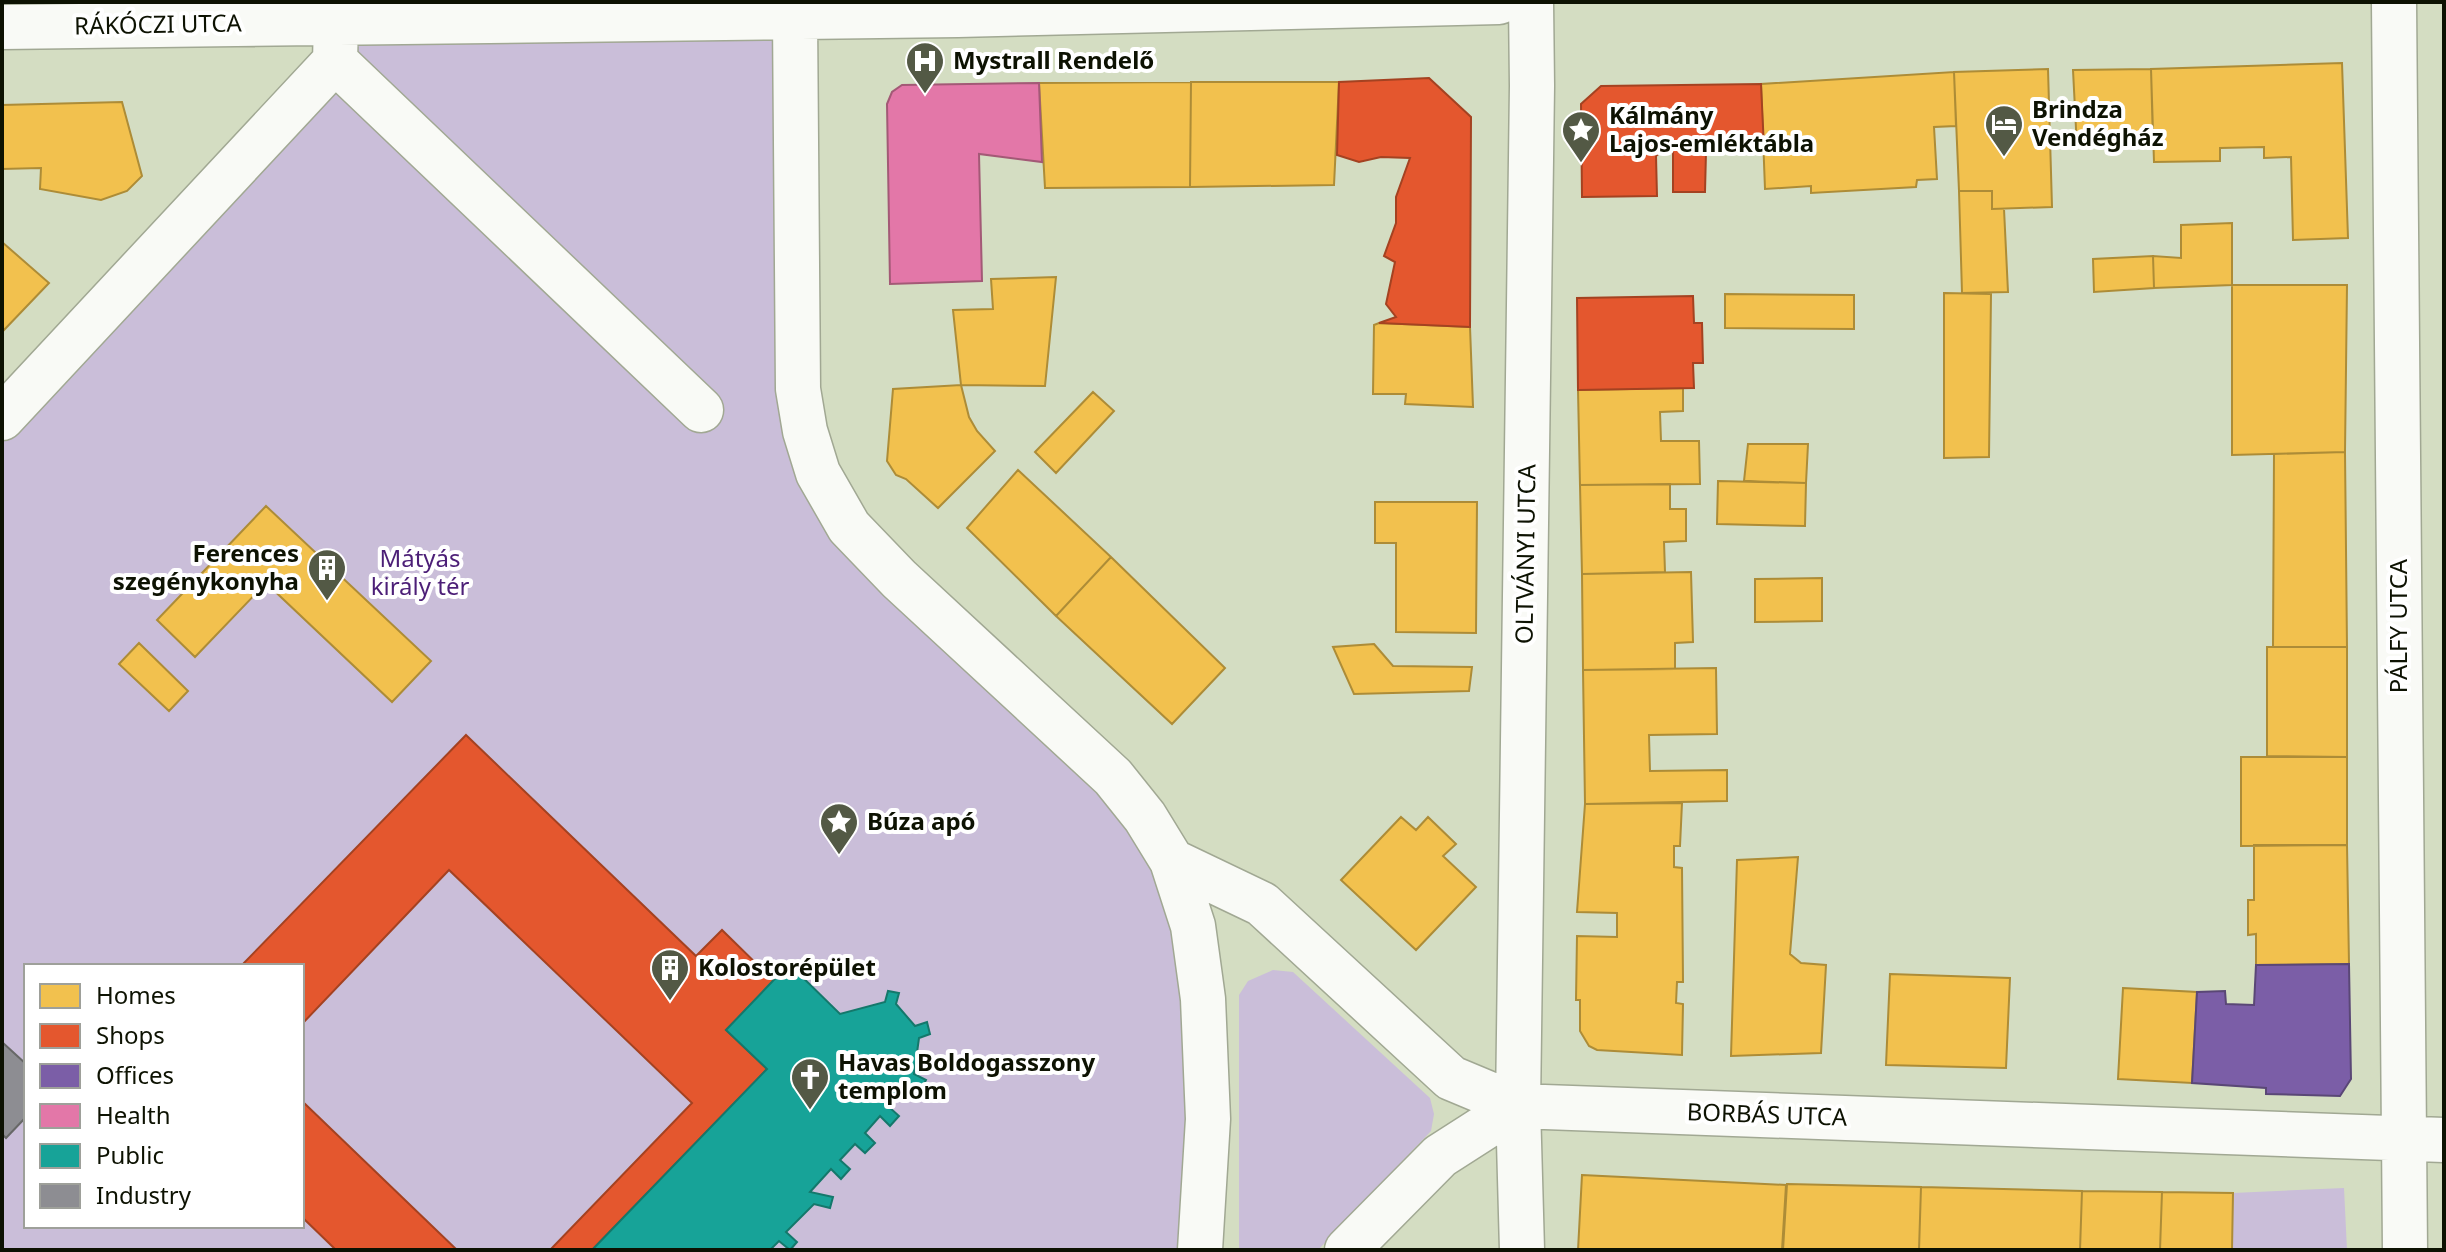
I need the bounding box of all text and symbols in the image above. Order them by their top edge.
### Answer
street label: RÁKÓCZI UTCA [74,6,243,41]
hospital icon: Mystrall Rendelő [904,40,946,95]
place label: Mystrall Rendelő [953,43,1154,76]
place label: Brindza Vendégház [2032,92,2164,153]
place label: Kálmány Lajos-emléktábla [1609,98,1814,159]
hotel icon: Brindza Vendégház [1983,103,2025,158]
place icon: Kálmány Lajos-emléktábla [1560,109,1602,164]
street label: OLTVÁNYI UTCA [1506,463,1543,644]
place label: Ferences szegénykonyha [113,536,299,597]
park label: Mátyás király tér [371,541,469,602]
building icon: Ferences szegénykonyha [306,547,348,602]
street label: PÁLFY UTCA [2381,558,2414,693]
place icon: Búza apó [818,801,860,856]
place label: Búza apó [867,804,976,837]
building icon: Kolostorépület [649,947,691,1002]
place label: Kolostorépület [698,950,876,983]
legend [24,964,304,1228]
text: Homes [96,978,176,1011]
text: Shops [96,1018,165,1051]
place label: Havas Boldogasszony templom [838,1045,1095,1106]
church icon: Havas Boldogasszony templom [789,1056,831,1111]
text: Offices [96,1058,174,1091]
street label: BORBÁS UTCA [1686,1094,1849,1133]
text: Health [96,1098,170,1131]
text: Public [96,1138,164,1171]
text: Industry [96,1178,192,1211]

